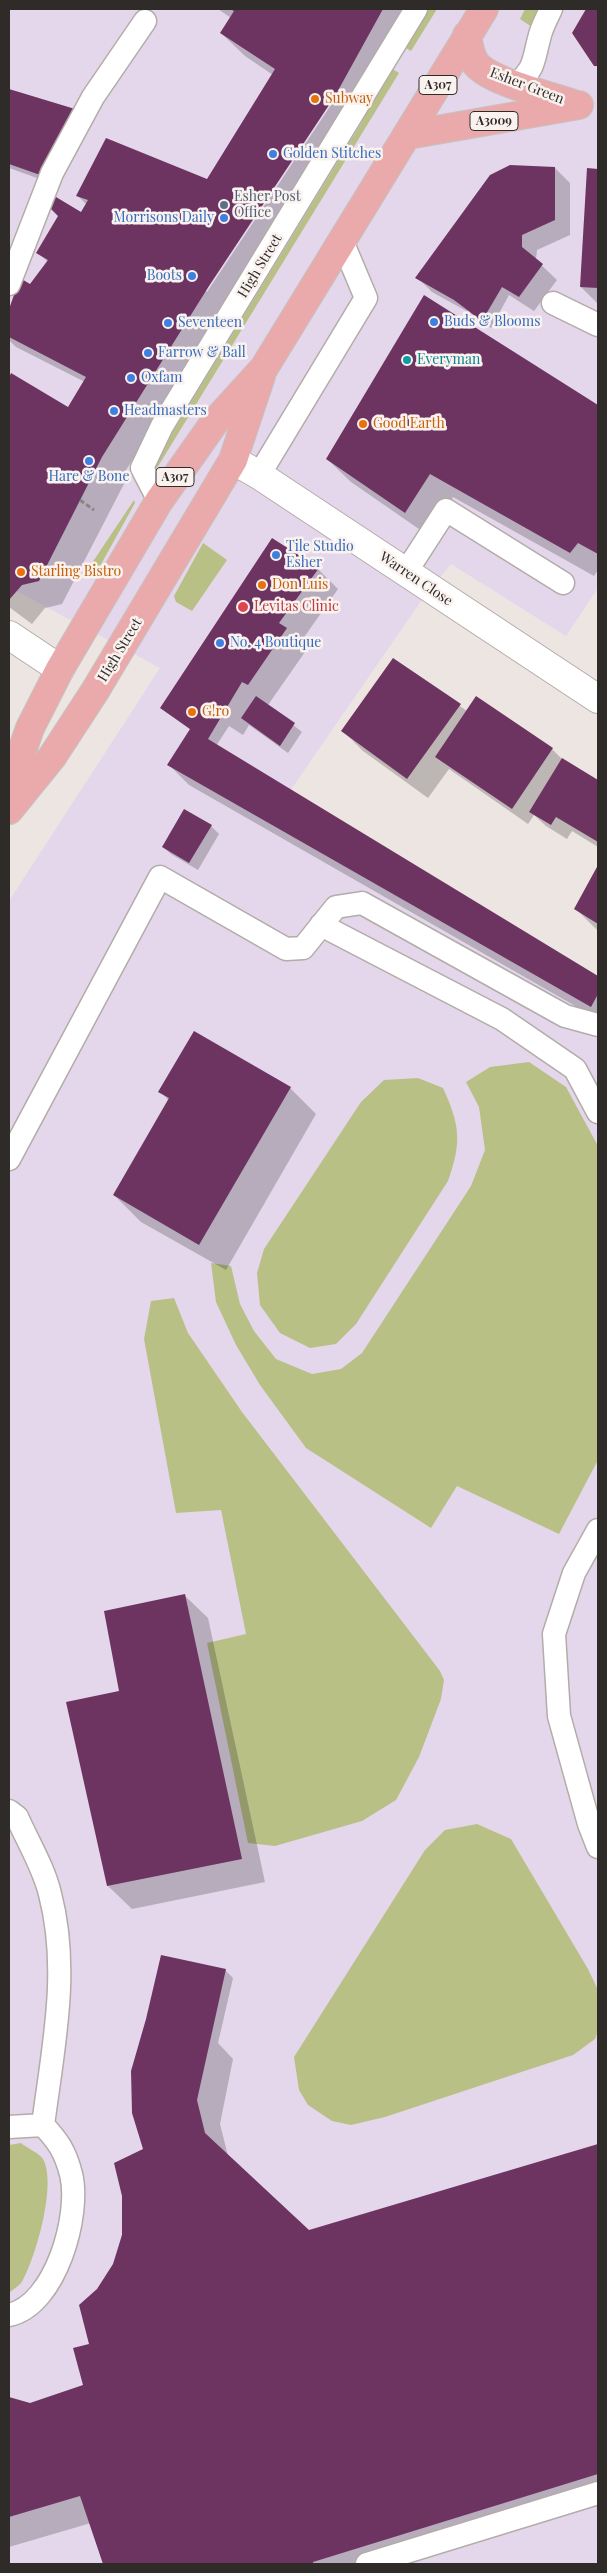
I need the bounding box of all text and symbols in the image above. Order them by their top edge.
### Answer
street label: Esher Green [488,64,566,108]
road number: A307 [419,76,457,94]
place label: Subway [325,91,373,107]
marker: Subway [309,93,321,105]
road number: A3009 [470,112,518,130]
place label: Golden Stitches [283,146,381,162]
marker: Golden Stitches [267,148,279,160]
place label: Esher Post Office [234,189,301,222]
marker: Esher Post Office [218,199,230,211]
place label: Morrisons Daily [114,210,214,226]
marker: Morrisons Daily [218,212,230,224]
street label: High Street [234,231,286,301]
place label: Boots [147,268,182,284]
marker: Boots [186,270,198,282]
place label: Buds & Blooms [444,314,540,330]
place label: Seventeen [178,315,242,331]
marker: Buds & Blooms [428,316,440,328]
marker: Seventeen [162,317,174,329]
place label: Farrow & Ball [158,345,246,361]
marker: Farrow & Ball [142,347,154,359]
place label: Everyman [417,352,480,368]
marker: Everyman [401,354,413,366]
place label: Oxfam [141,370,182,386]
marker: Oxfam [125,372,137,384]
place label: Headmasters [124,403,207,419]
marker: Headmasters [108,405,120,417]
place label: Good Earth [373,416,445,432]
marker: Good Earth [357,418,369,430]
marker: Hare & Bone [83,455,95,467]
road number: A307 [156,468,194,487]
place label: Hare & Bone [48,469,130,485]
place label: Tile Studio Esher [286,539,354,572]
street label: Warren Close [376,548,456,610]
marker: Tile Studio Esher [270,549,282,561]
place label: Starling Bistro [31,564,121,580]
marker: Starling Bistro [15,566,27,578]
place label: Don Luis [272,577,328,593]
marker: Don Luis [256,579,268,591]
place label: Levitas Clinic [254,599,339,615]
marker: Levitas Clinic [236,600,250,614]
street label: High Street [94,615,146,685]
place label: No. 4 Boutique [230,635,321,651]
marker: No. 4 Boutique [214,637,226,649]
place label: G!ro [202,704,229,720]
marker: G!ro [186,706,198,718]

